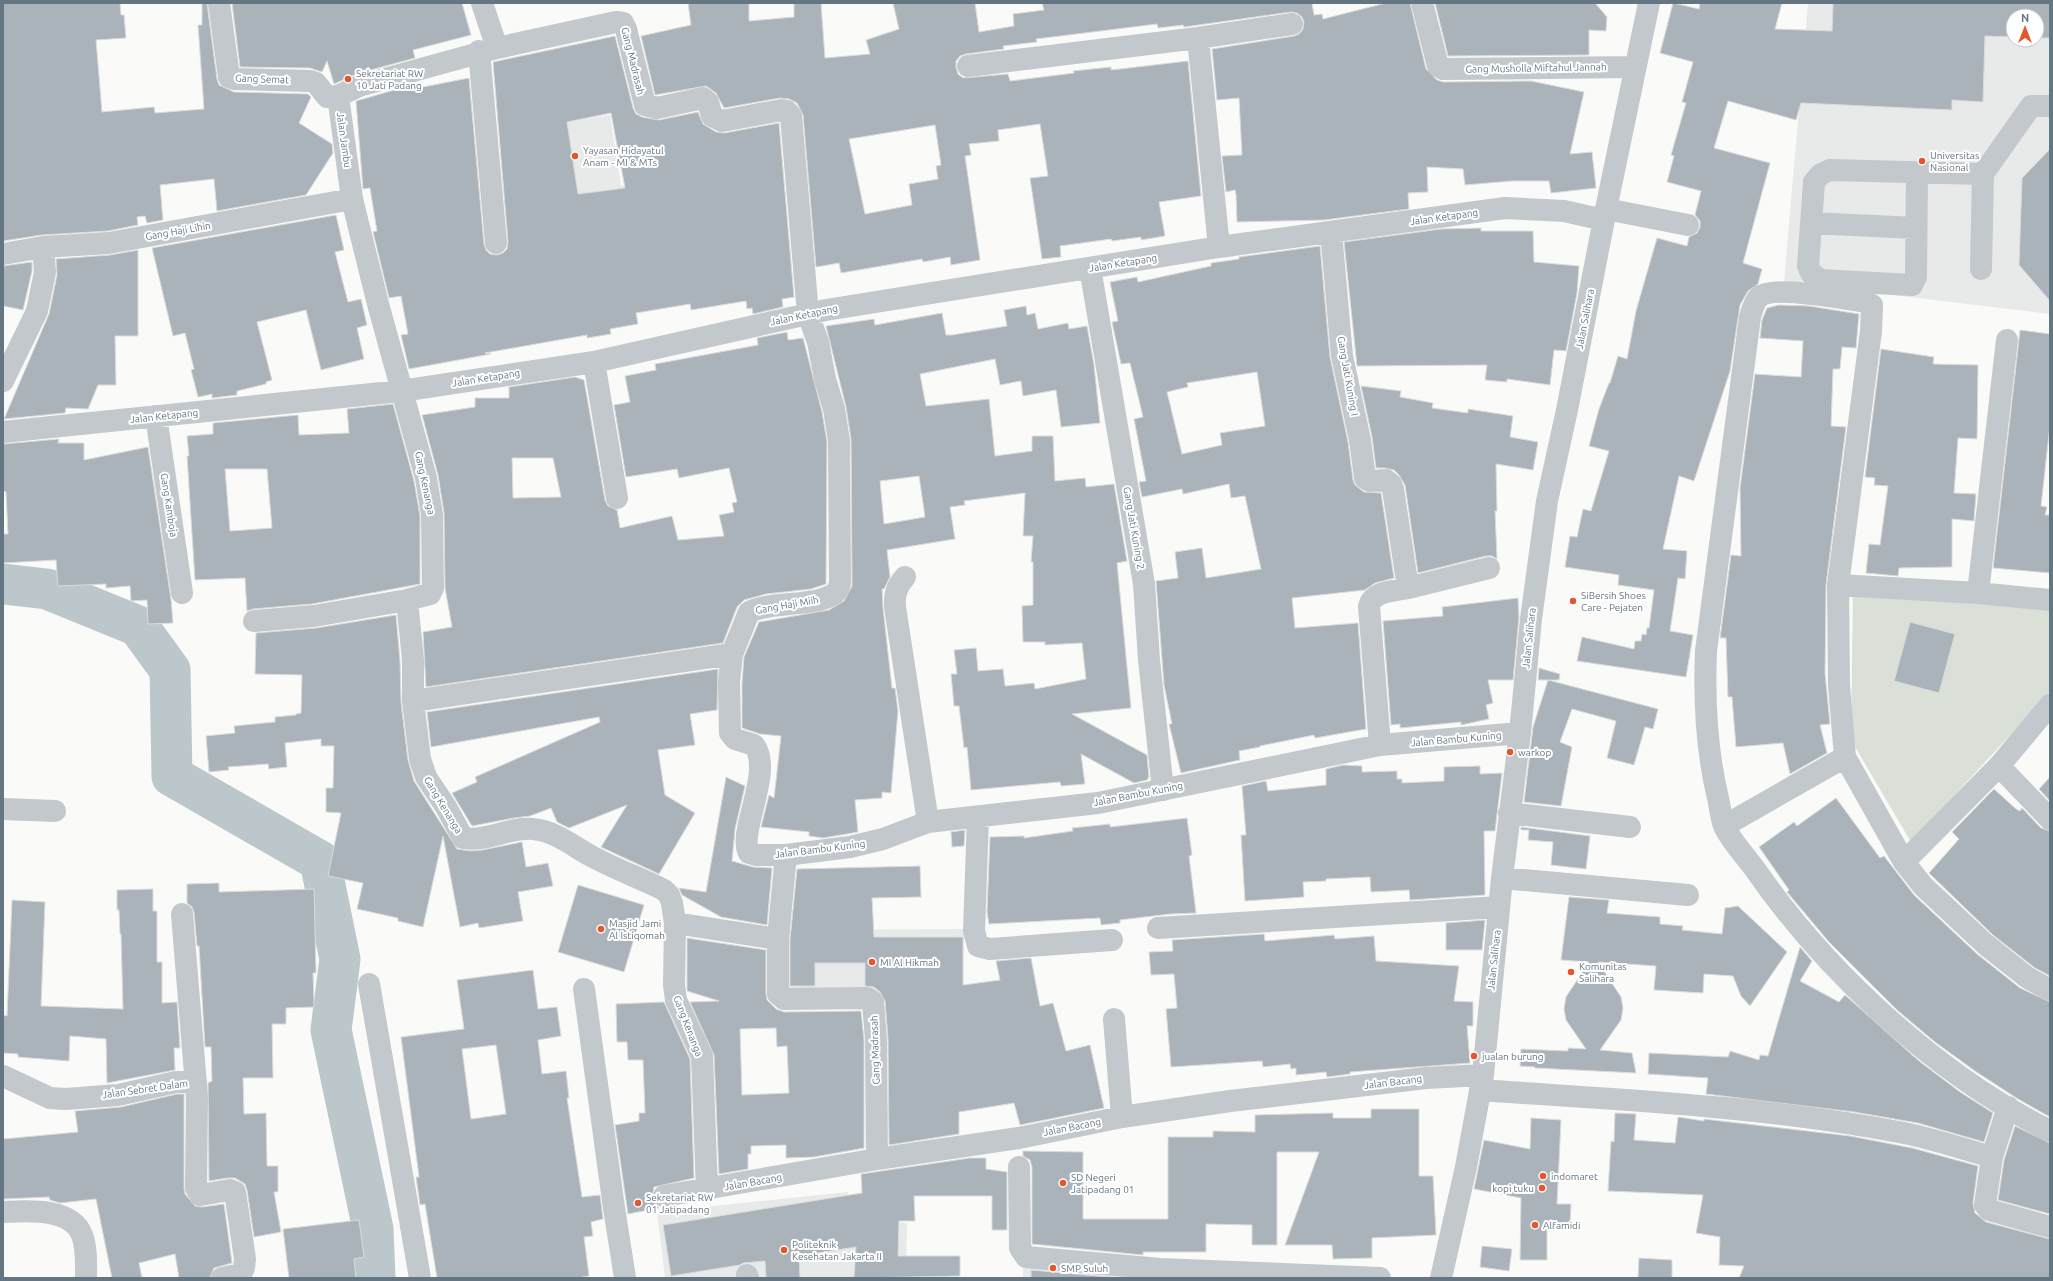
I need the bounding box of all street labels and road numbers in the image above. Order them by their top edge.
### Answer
street label: Gang Madrasah [619,26,647,96]
street label: Gang Musholla Miftahul Jannah [1465,61,1607,75]
street label: Gang Semat [235,73,289,85]
street label: Jalan Jambu [335,111,353,169]
street label: Jalan Ketapang [1409,207,1479,227]
street label: Gang Haji Lihin [144,220,212,242]
street label: Jalan Ketapang [1088,252,1158,274]
street label: Jalan Salihara [1574,288,1596,350]
street label: Jalan Ketapang [769,302,839,328]
street label: Gang Jati Kuning I [1336,335,1360,417]
street label: Jalan Ketapang [451,367,521,389]
street label: Jalan Ketapang [129,407,199,425]
street label: Gang Kenanga [413,450,437,516]
street label: Gang Kamboja [159,472,179,538]
street label: Gang Jati Kuning 2 [1121,486,1147,570]
street label: Gang Haji Miih [755,594,819,616]
street label: Jalan Salihara [1520,607,1538,669]
street label: Jalan Bambu Kuning [1410,730,1502,748]
street label: Gang Kenanga [422,775,464,835]
street label: Jalan Bambu Kuning [1092,780,1184,808]
street label: Jalan Bambu Kuning [774,838,866,860]
street label: Jalan Salihara [1485,929,1503,991]
street label: Gang Kenanga [671,994,705,1058]
street label: Gang Madrasah [868,1015,882,1085]
street label: Jalan Bacang [1363,1073,1423,1091]
street label: Jalan Sebret Dalam [101,1078,189,1100]
street label: Jalan Bacang [1042,1116,1102,1138]
street label: Jalan Bacang [723,1171,783,1193]

